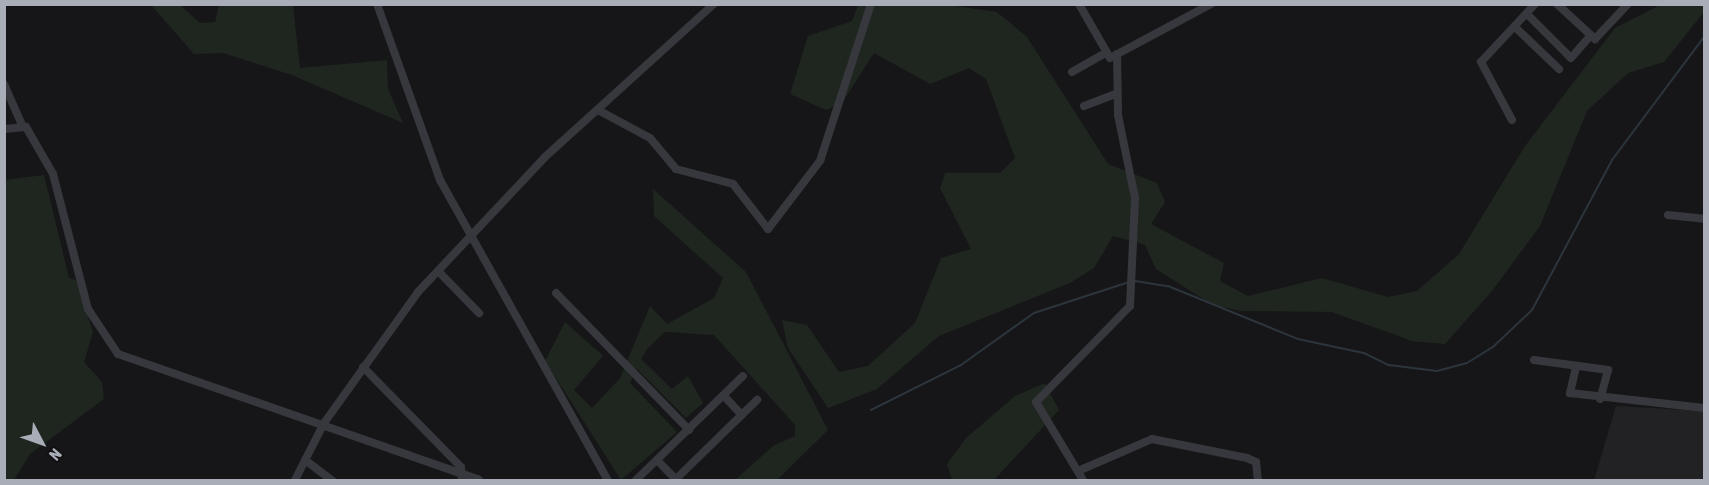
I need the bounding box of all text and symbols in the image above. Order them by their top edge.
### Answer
north arrow [12,413,72,473]
text: N [46,445,65,464]

